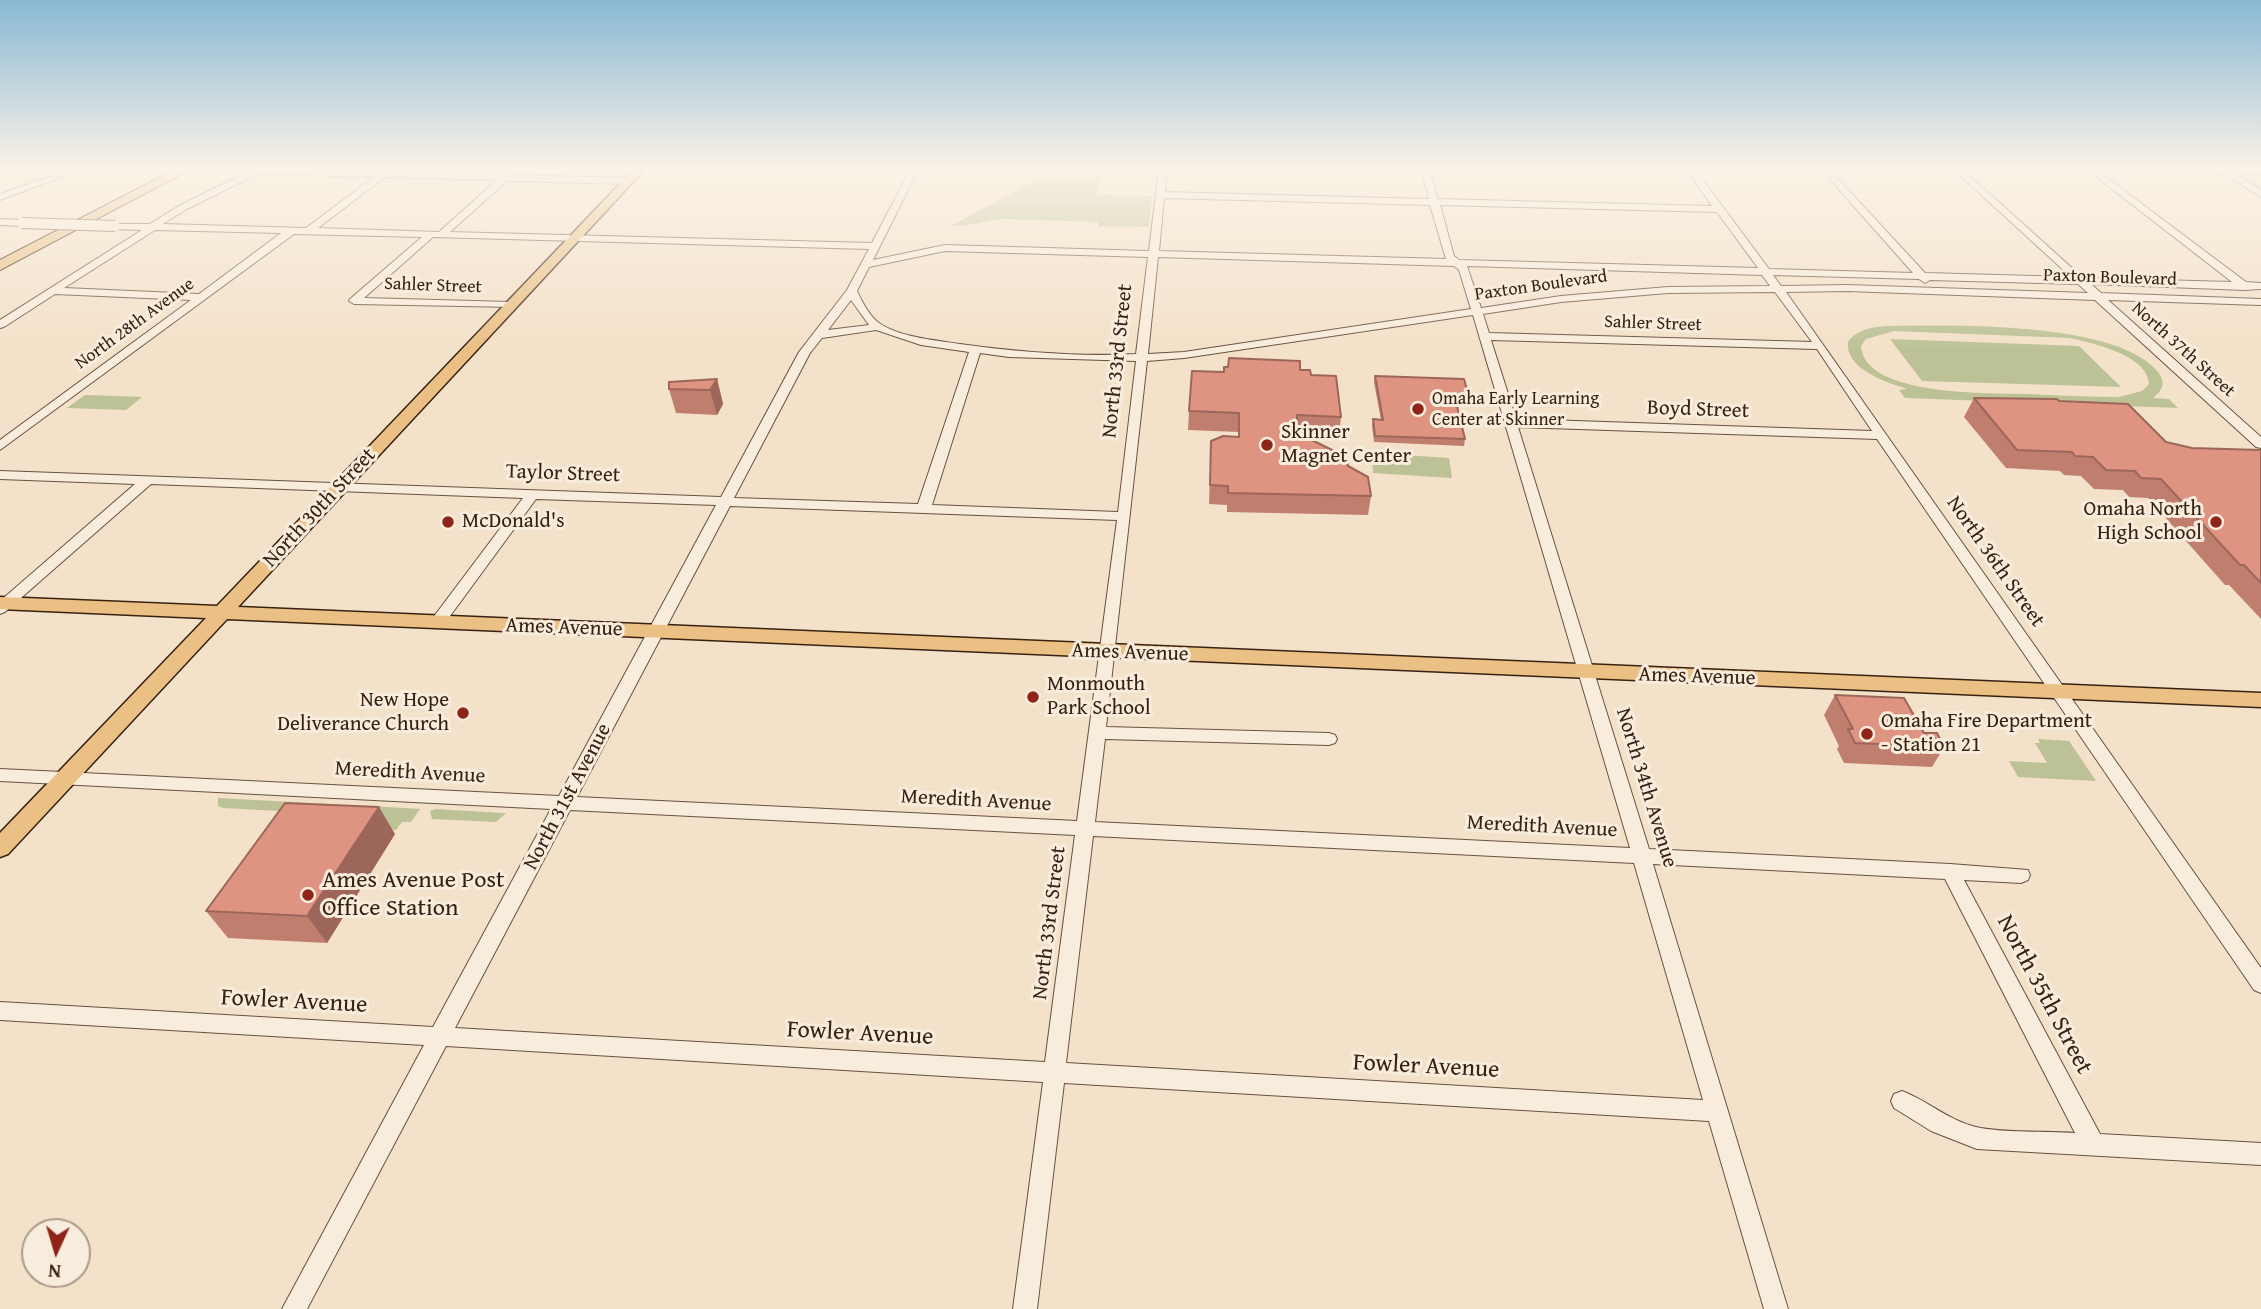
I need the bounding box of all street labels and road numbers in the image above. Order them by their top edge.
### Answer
street label: Paxton Boulevard [2043,265,2177,291]
street label: Paxton Boulevard [1473,266,1609,306]
street label: Sahler Street [384,273,482,299]
street label: North 28th Avenue [71,274,199,374]
street label: North 33rd Street [1097,283,1139,439]
street label: North 37th Street [2127,298,2239,402]
street label: Sahler Street [1604,311,1702,337]
street label: Boyd Street [1647,396,1749,424]
street label: North 30th Street [258,443,382,573]
street label: Taylor Street [505,459,621,489]
street label: North 36th Street [1940,492,2050,632]
street label: Ames Avenue [505,613,623,643]
street label: Ames Avenue [1071,638,1189,668]
street label: Ames Avenue [1638,662,1756,692]
street label: North 34th Avenue [1610,705,1682,871]
street label: North 31st Avenue [519,720,617,874]
street label: Meredith Avenue [334,756,486,790]
street label: Meredith Avenue [900,784,1052,818]
street label: Meredith Avenue [1466,810,1618,844]
street label: North 33rd Street [1028,845,1072,1001]
street label: North 35th Street [1990,910,2098,1080]
street label: Fowler Avenue [220,984,368,1020]
street label: Fowler Avenue [786,1016,934,1052]
street label: Fowler Avenue [1352,1049,1500,1085]

